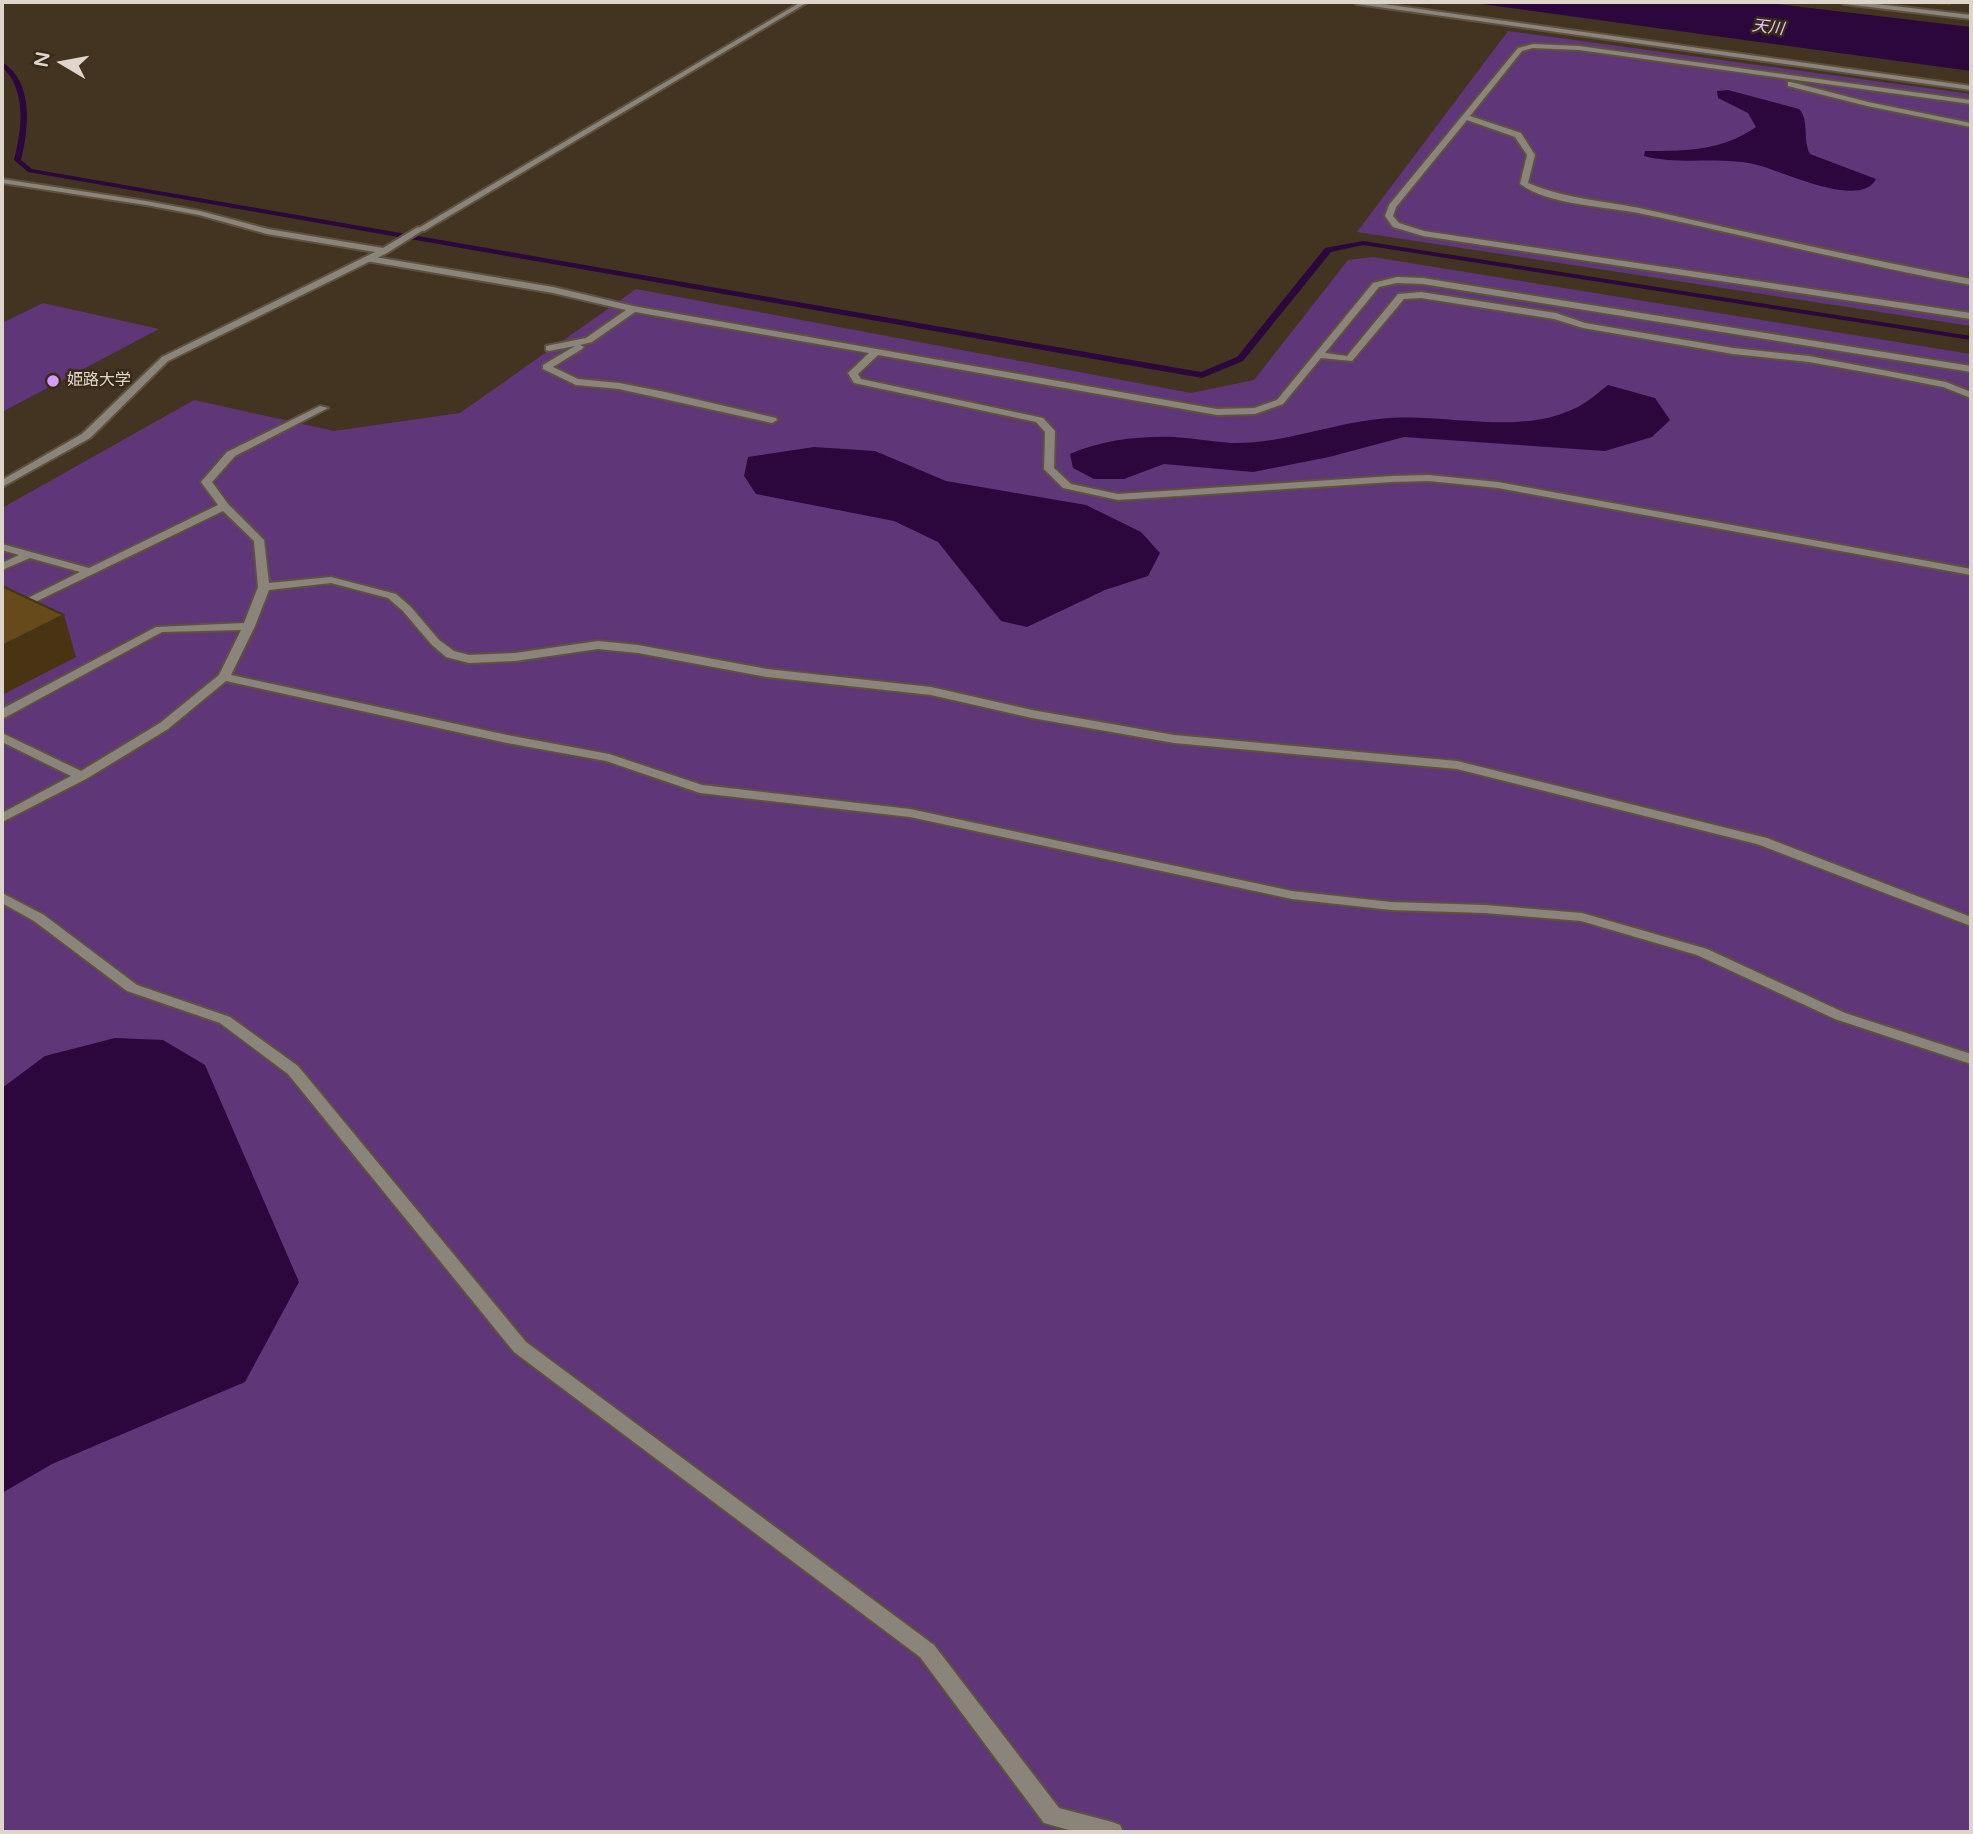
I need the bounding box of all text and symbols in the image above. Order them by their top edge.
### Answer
water label: 天川 [1751,17,1785,39]
north arrow [28,28,98,98]
text: N [30,50,54,69]
place label: 姫路大学 [67,371,131,391]
marker: 姫路大学 [45,373,61,389]

